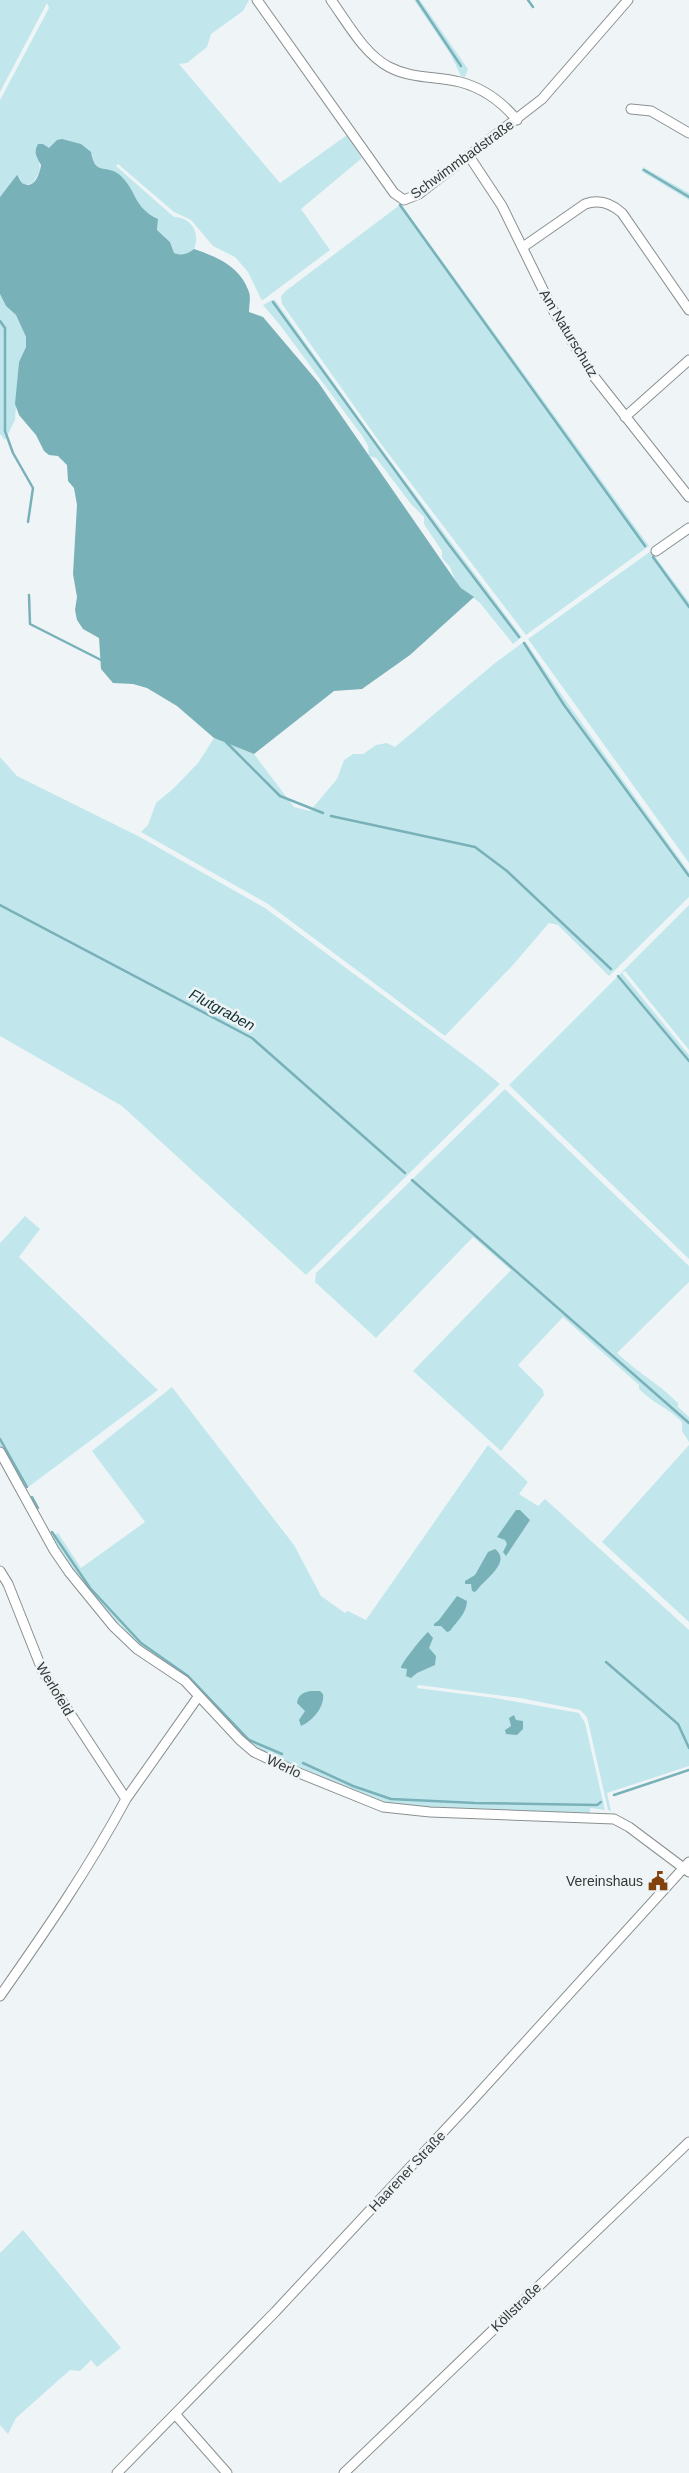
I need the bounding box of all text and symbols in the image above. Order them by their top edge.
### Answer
street label: Schwimmbadstraße [407,116,517,202]
street label: Am Naturschutz [536,286,602,380]
water label: Flutgraben [187,985,258,1034]
street label: Werlofeld [33,1660,77,1718]
street label: Werlo [264,1751,304,1781]
public building icon: Vereinshaus [647,1870,669,1892]
place label: Vereinshaus [566,1873,643,1889]
street label: Haarener Straße [366,2127,449,2215]
street label: Köllstraße [488,2279,544,2335]

